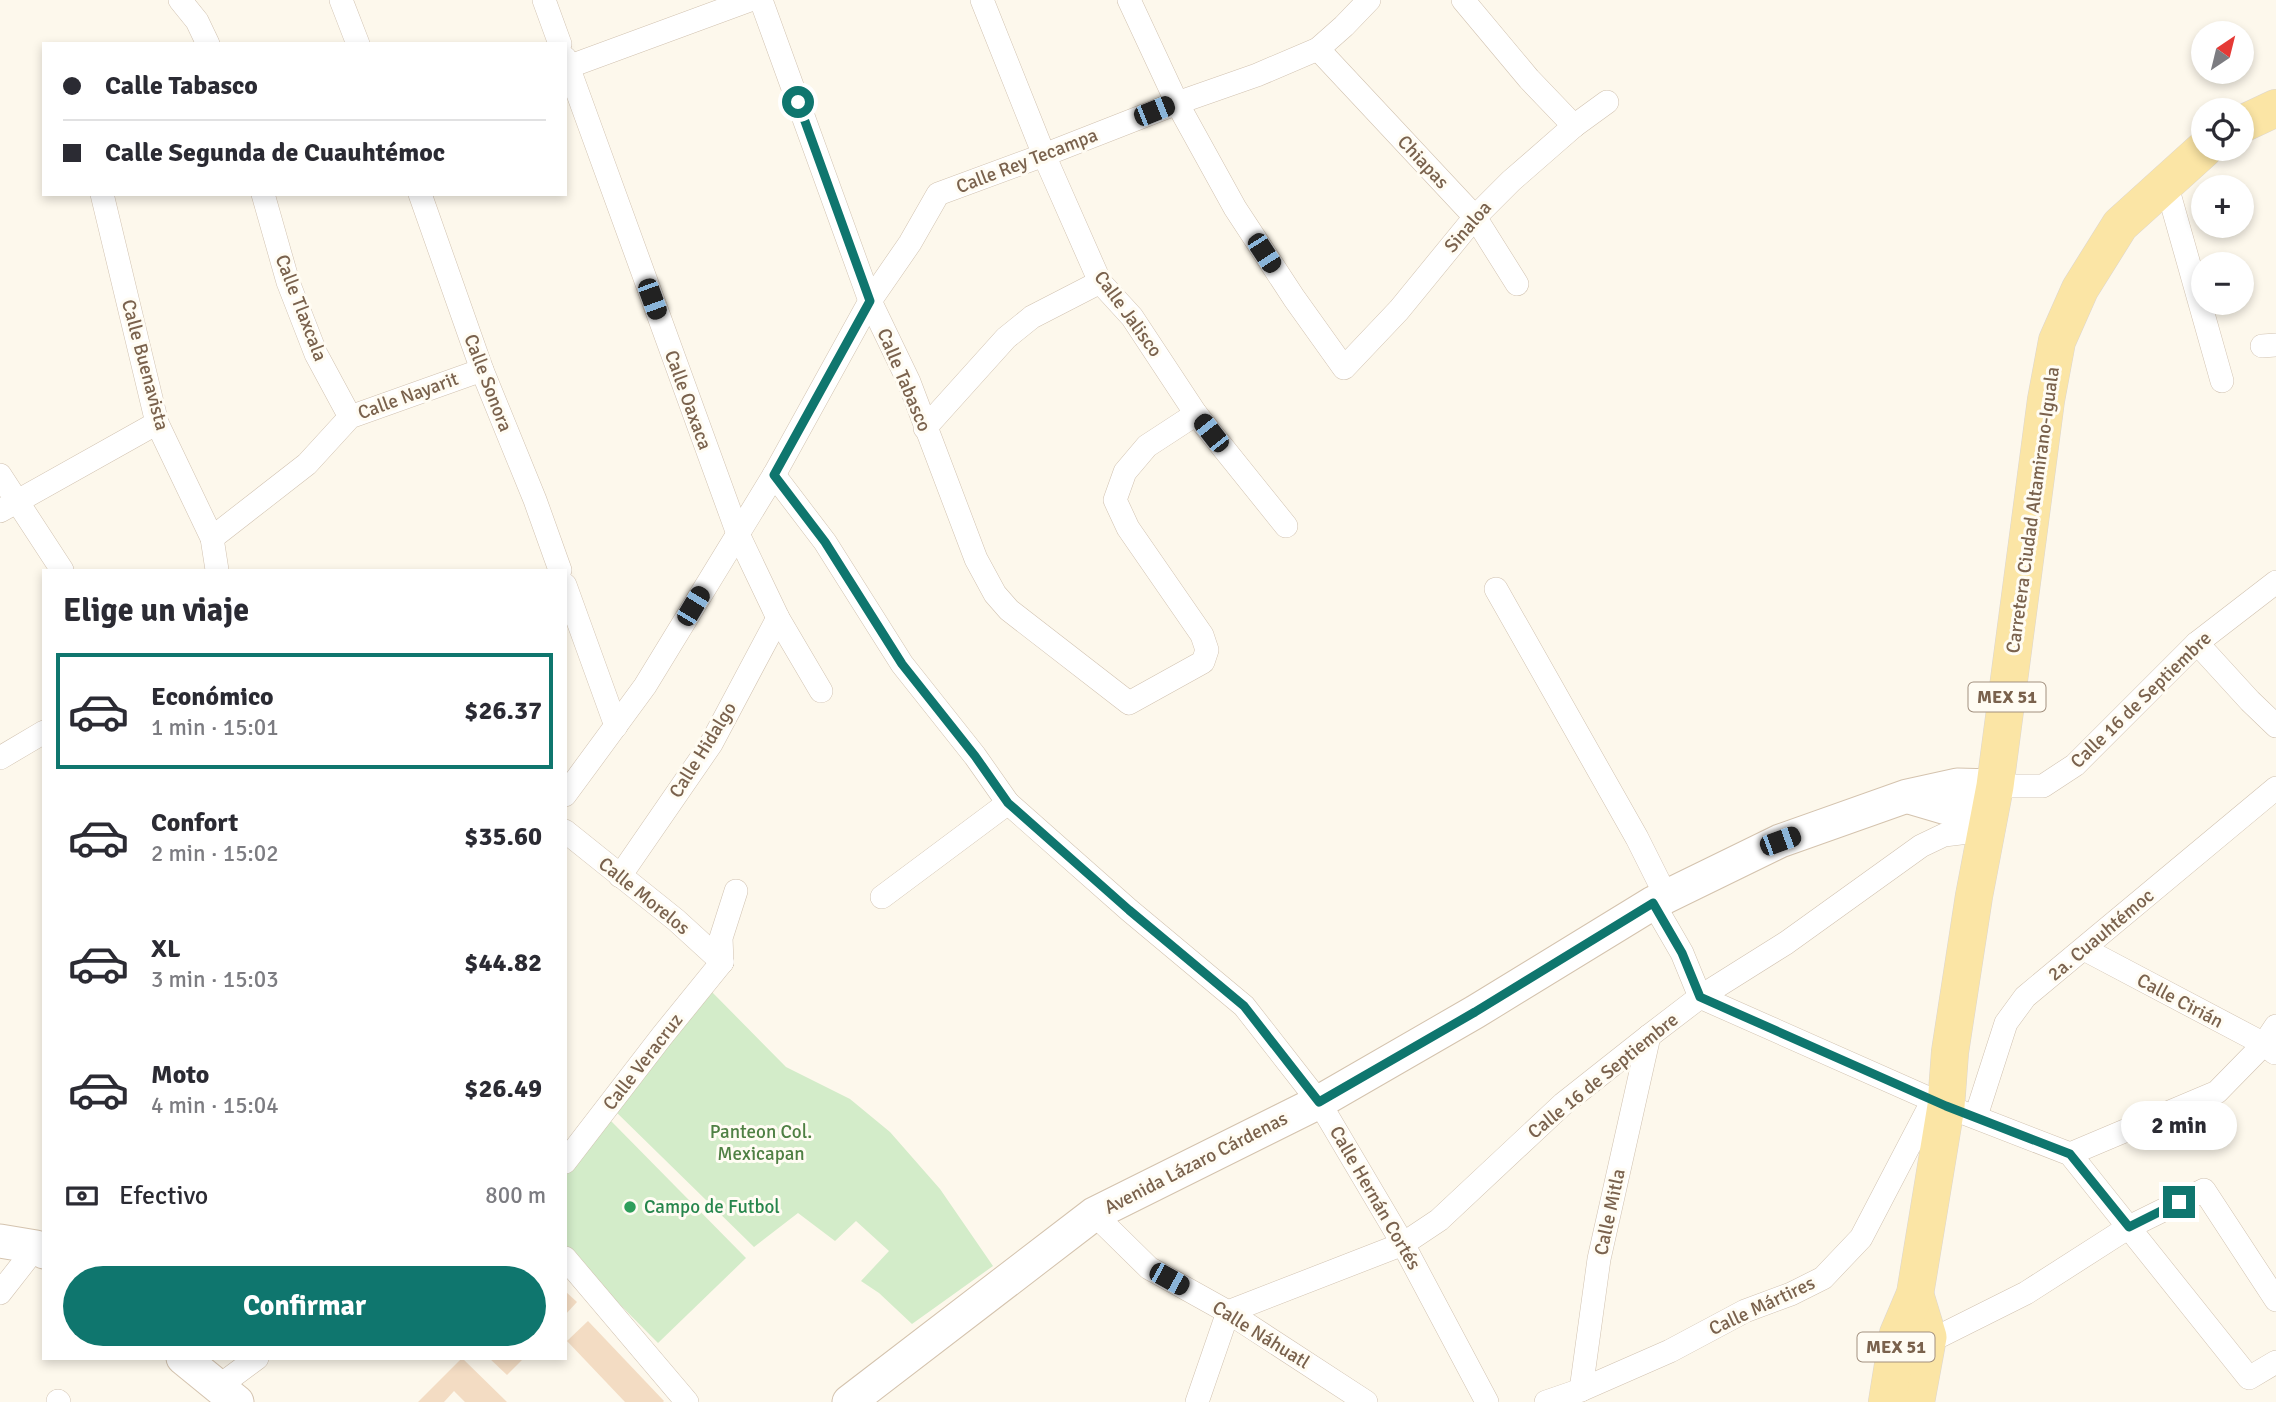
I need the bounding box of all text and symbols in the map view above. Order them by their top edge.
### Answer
north arrow [2191,21,2254,84]
map controls [2191,21,2254,315]
text: Calle Tabasco [105,70,258,102]
route start [782,86,814,118]
car [1131,93,1178,129]
button: locate [2191,98,2254,161]
street label: Calle Rey Tecampa [953,123,1101,199]
street label: Chiapas [1392,130,1454,194]
text: Calle Segunda de Cuauhtémoc [105,137,445,169]
button: + [2191,175,2254,238]
street label: Sinaloa [1439,196,1497,258]
car [1244,230,1285,276]
street label: Calle Tlaxcala [270,251,332,365]
button: − [2191,252,2254,315]
street label: Calle Jalisco [1089,266,1167,362]
car [635,276,670,322]
street label: Calle Buenavista [116,297,174,433]
street label: Calle Tabasco [872,325,937,435]
street label: Calle Sonora [458,331,518,435]
street label: Calle Oaxaca [659,347,717,453]
street label: Carretera Ciudad Altamirano-Iguala [2001,365,2065,655]
street label: Calle Nayarit [355,367,462,425]
car [1190,410,1233,456]
car [674,583,713,629]
text: Elige un viaje [63,591,249,630]
street label: Calle 16 de Septiembre [2065,626,2217,774]
icon: car [67,680,130,743]
text: Económico [151,681,274,713]
road number: MEX 51 [1968,682,2046,712]
text: $26.37 [464,695,542,727]
street label: Calle Hidalgo [664,698,742,802]
text: 1 min · 15:01 [151,713,279,742]
icon: car [67,806,130,869]
text: Confort [151,807,238,839]
text: $35.60 [464,821,542,853]
car [1757,824,1804,858]
text: 2 min · 15:02 [151,839,279,868]
street label: Calle Morelos [594,852,694,940]
street label: 2a. Cuauhtémoc [2043,884,2159,986]
icon: car [67,932,130,995]
text: XL [151,933,181,965]
text: $44.82 [464,947,542,979]
text: 3 min · 15:03 [151,965,279,994]
street label: Calle Cirián [2133,968,2227,1034]
street label: Calle 16 de Septiembre [1523,1008,1683,1144]
street label: Calle Veracruz [598,1009,688,1115]
icon: car [67,1058,130,1121]
text: Moto [151,1059,209,1091]
text: $26.49 [464,1073,542,1105]
text: 4 min · 15:04 [151,1091,279,1120]
callout: 2 min [2121,1100,2237,1150]
street label: Avenida Lázaro Cárdenas [1100,1106,1292,1220]
text: 2 min [2151,1111,2207,1140]
park label: Panteon Col. Mexicapan [710,1120,812,1166]
street label: Calle Hernán Cortés [1324,1122,1426,1274]
street label: Calle Mitla [1589,1167,1631,1257]
icon: cash [63,1177,101,1215]
text: Efectivo [119,1180,208,1212]
text: 800 m [485,1181,546,1210]
route end [2163,1186,2195,1218]
place label: Campo de Futbol [644,1195,780,1219]
marker: Campo de Futbol [622,1199,638,1215]
car [1146,1260,1193,1298]
button: Confirmar [63,1266,546,1346]
street label: Calle Mártires [1705,1271,1819,1341]
street label: Calle Náhuatl [1208,1296,1314,1374]
road number: MEX 51 [1857,1332,1934,1362]

